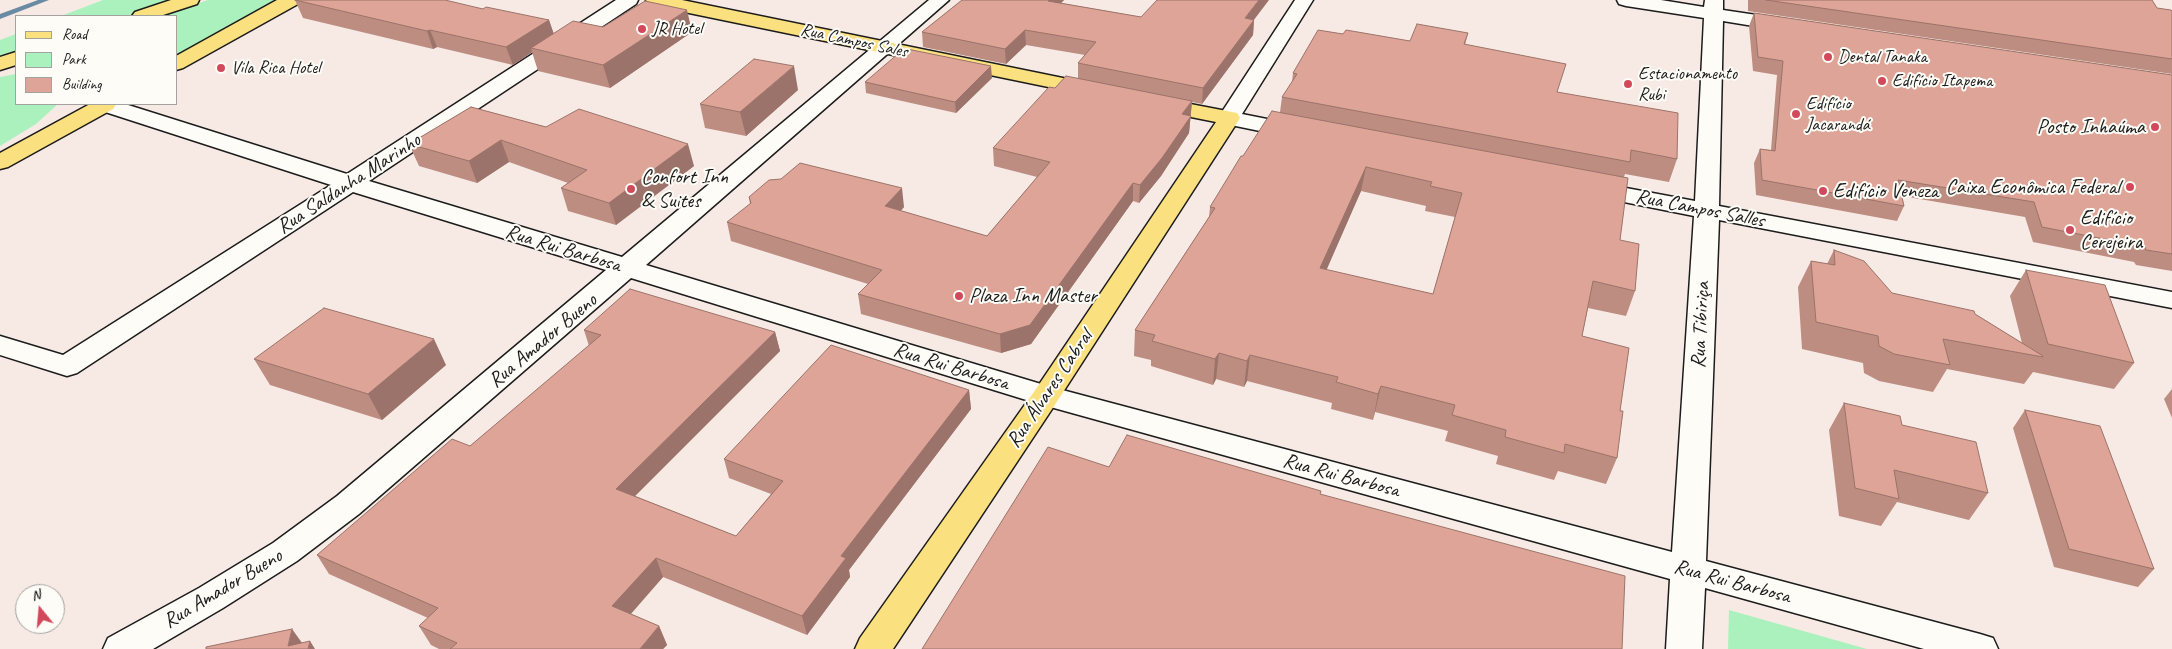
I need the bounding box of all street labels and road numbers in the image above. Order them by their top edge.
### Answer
street label: Rua Campos Sales [798,19,910,63]
street label: Rua Saldanha Marinho [272,128,426,240]
street label: Rua Campos Salles [1633,184,1767,234]
street label: Rua Rui Barbosa [502,220,624,278]
street label: Rua Tibiriça [1686,281,1716,369]
street label: Rua Amador Bueno [484,288,602,394]
street label: Rua Álvares Cabral [1001,325,1099,453]
street label: Rua Rui Barbosa [890,338,1012,396]
street label: Rua Rui Barbosa [1280,448,1402,504]
street label: Rua Amador Bueno [159,544,287,634]
street label: Rua Rui Barbosa [1671,554,1793,610]

